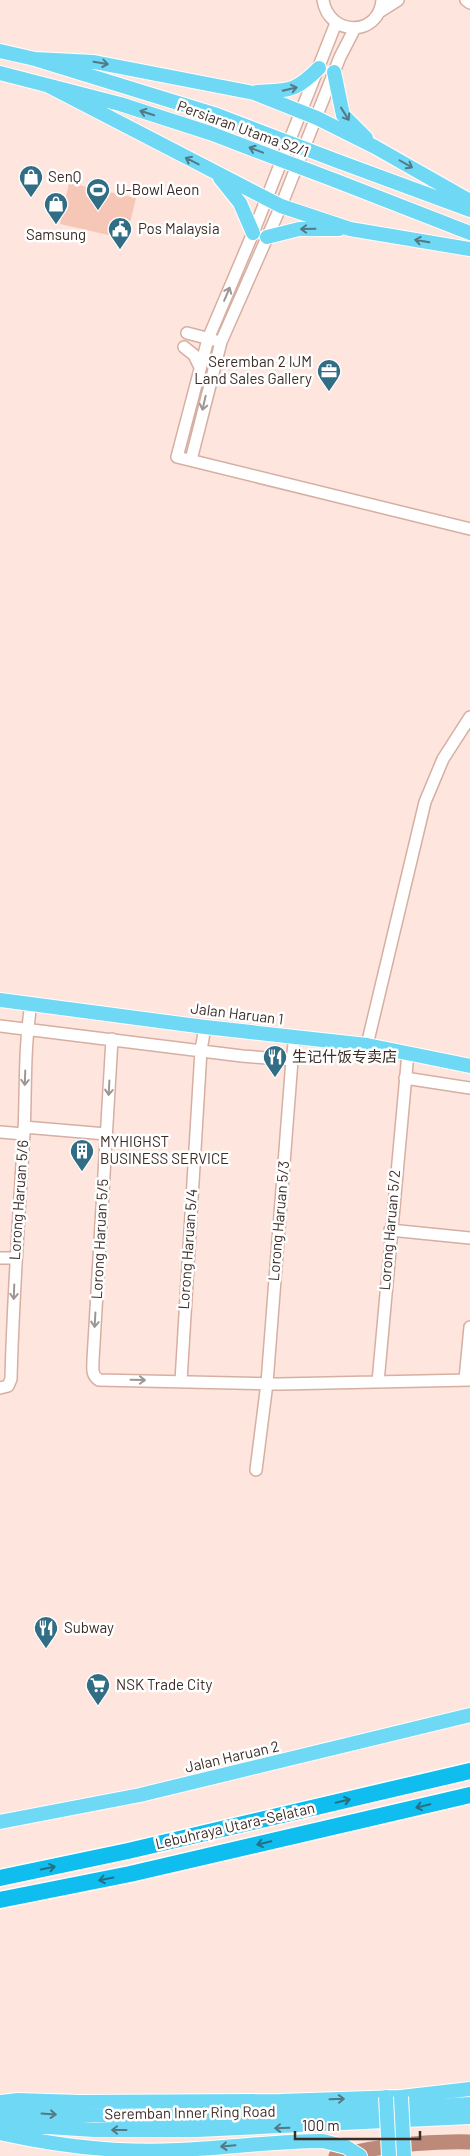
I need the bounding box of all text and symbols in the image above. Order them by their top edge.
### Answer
one-way arrow [92,59,108,69]
one-way arrow [282,84,298,93]
street label: Persiaran Utama S2/1 [175,96,312,160]
one-way arrow [139,107,155,117]
one-way arrow [340,107,351,121]
one-way arrow [249,145,264,155]
one-way arrow [185,156,200,166]
one-way arrow [399,160,413,170]
shop icon: SenQ [18,164,44,198]
place label: SenQ [48,167,81,185]
sports icon: U-Bowl Aeon [85,177,111,211]
place label: U-Bowl Aeon [116,180,199,198]
shop icon: Samsung [43,191,69,225]
public building icon: Pos Malaysia [107,216,133,250]
place label: Pos Malaysia [138,219,220,237]
one-way arrow [300,224,316,234]
place label: Samsung [26,225,86,243]
one-way arrow [414,236,430,246]
one-way arrow [223,287,233,302]
place label: Seremban 2 IJM Land Sales Gallery [194,352,312,387]
office icon: Seremban 2 IJM Land Sales Gallery [316,358,342,392]
one-way arrow [199,395,208,411]
street label: Jalan Haruan 1 [190,998,285,1028]
restaurant icon: 生记什饭专卖店 [262,1044,288,1078]
place label: 生记什饭专卖店 [292,1047,397,1065]
one-way arrow [21,1070,30,1086]
one-way arrow [104,1079,113,1095]
place label: MYHIGHST BUSINESS SERVICE [100,1132,229,1167]
building icon: MYHIGHST BUSINESS SERVICE [69,1138,95,1172]
street label: Lorong Haruan 5/6 [5,1139,31,1261]
street label: Lorong Haruan 5/3 [264,1160,292,1282]
street label: Lorong Haruan 5/2 [375,1169,403,1291]
street label: Lorong Haruan 5/5 [87,1178,111,1300]
street label: Lorong Haruan 5/4 [174,1188,200,1310]
one-way arrow [9,1284,18,1300]
one-way arrow [91,1312,100,1328]
one-way arrow [129,1375,145,1385]
restaurant icon: Subway [33,1615,59,1649]
place label: Subway [64,1618,114,1636]
supermarket icon: NSK Trade City [85,1672,111,1706]
place label: NSK Trade City [116,1675,212,1693]
street label: Jalan Haruan 2 [183,1736,281,1776]
one-way arrow [334,1796,350,1805]
street label: Lebuhraya Utara–Selatan [153,1798,316,1852]
one-way arrow [415,1802,431,1811]
one-way arrow [257,1838,273,1848]
one-way arrow [39,1863,55,1872]
one-way arrow [98,1874,114,1884]
one-way arrow [328,2094,345,2104]
street label: Seremban Inner Ring Road [104,2102,276,2122]
scale bar [295,2108,420,2140]
one-way arrow [40,2110,56,2119]
text: 100 m [302,2116,340,2134]
one-way arrow [274,2123,290,2132]
one-way arrow [111,2125,128,2135]
one-way arrow [220,2141,236,2151]

